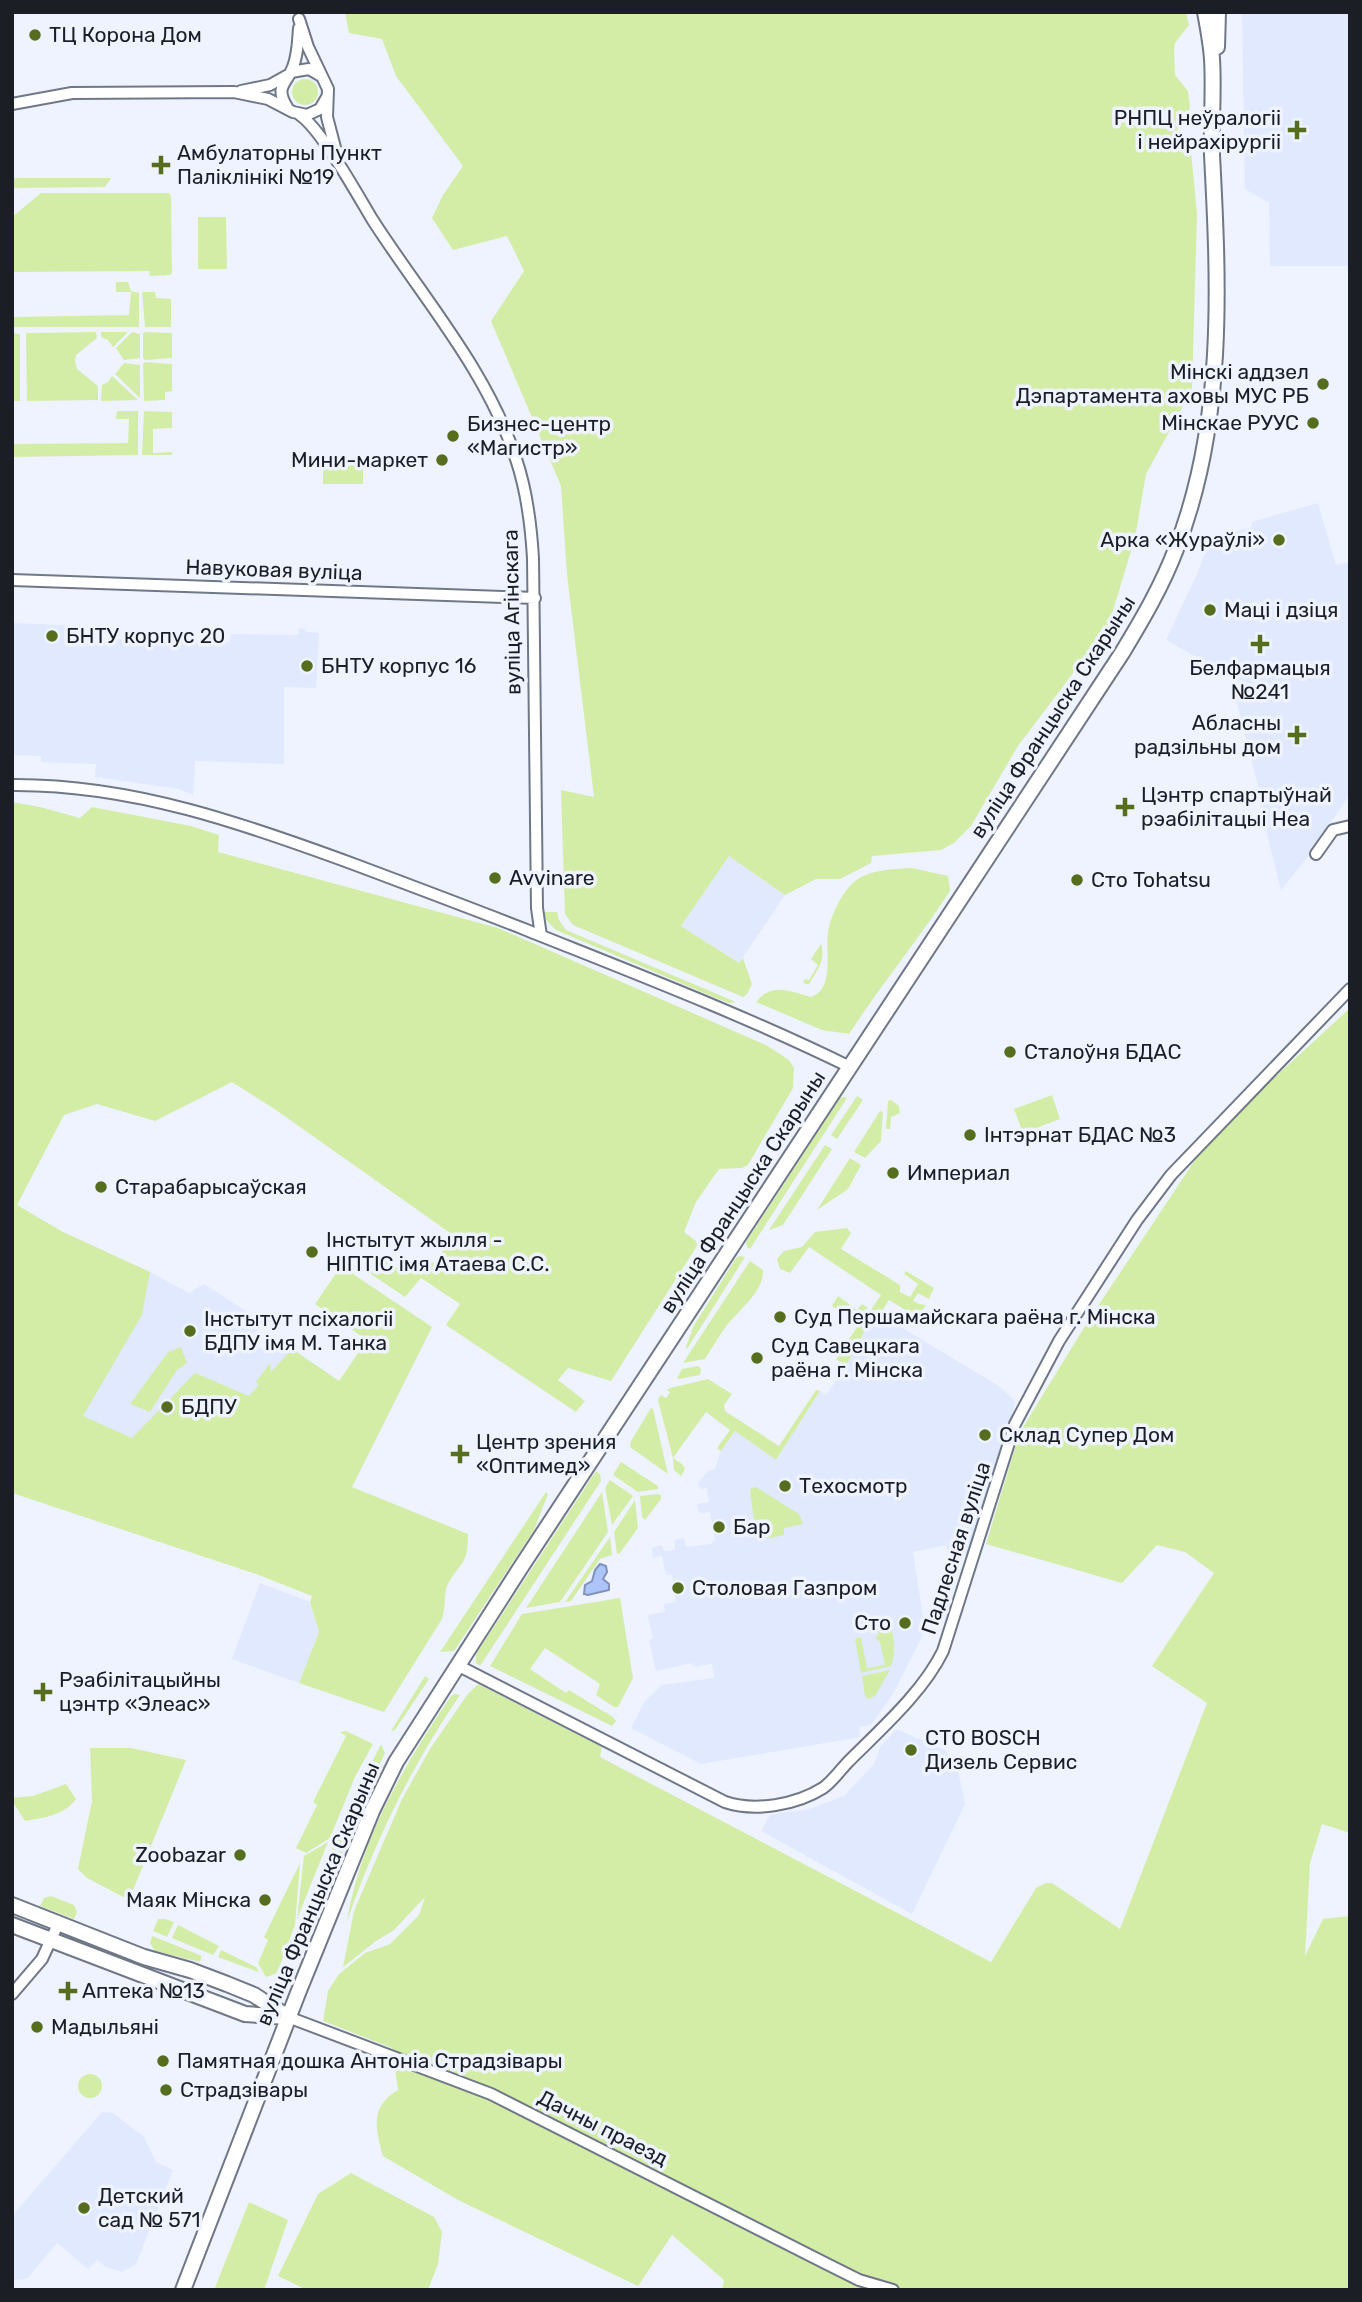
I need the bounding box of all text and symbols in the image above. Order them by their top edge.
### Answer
place label: ТЦ Корона Дом [49,22,202,47]
marker: ТЦ Корона Дом [27,27,43,43]
place label: РНПЦ неўралогіі і нейрахірургіі [1114,105,1281,154]
marker: РНПЦ неўралогіі і нейрахірургіі [1287,120,1307,140]
place label: Амбулаторны Пункт Паліклінікі №19 [177,140,382,189]
marker: Амбулаторны Пункт Паліклінікі №19 [151,155,171,175]
place label: Мінскі аддзел Дэпартамента аховы МУС РБ [1016,359,1309,408]
marker: Мінскі аддзел Дэпартамента аховы МУС РБ [1315,376,1331,392]
place label: Мінскае РУУС [1161,410,1299,435]
place label: Бизнес-центр «Магистр» [467,411,611,460]
marker: Мінскае РУУС [1305,415,1321,431]
marker: Бизнес-центр «Магистр» [445,428,461,444]
place label: Мини-маркет [291,447,428,472]
marker: Мини-маркет [434,452,450,468]
place label: Арка «Жураўлі» [1100,527,1265,552]
street label: вуліца Агінскага [498,529,525,695]
marker: Арка «Жураўлі» [1271,532,1287,548]
street label: Навуковая вуліца [185,554,363,585]
street label: вуліца Францыска Скарыны [965,591,1140,843]
place label: Маці і дзіця [1224,597,1339,622]
marker: Маці і дзіця [1202,602,1218,618]
place label: БНТУ корпус 20 [66,623,225,648]
marker: БНТУ корпус 20 [44,628,60,644]
marker: Белфармацыя №241 [1252,636,1268,652]
place label: БНТУ корпус 16 [321,653,476,678]
place label: Белфармацыя №241 [1189,655,1331,704]
marker: БНТУ корпус 16 [299,658,315,674]
place label: Абласны радзільны дом [1134,710,1281,759]
marker: Абласны радзільны дом [1287,725,1307,745]
place label: Цэнтр спартыўнай рэабілітацыі Неа [1141,782,1332,831]
marker: Цэнтр спартыўнай рэабілітацыі Неа [1115,797,1135,817]
place label: Avvinare [509,865,595,890]
place label: Сто Tohatsu [1091,867,1211,892]
marker: Avvinare [487,870,503,886]
marker: Сто Tohatsu [1069,872,1085,888]
place label: Сталоўня БДАС [1024,1039,1181,1064]
marker: Сталоўня БДАС [1002,1044,1018,1060]
street label: вуліца Францыска Скарыны [655,1066,830,1318]
place label: Інтэрнат БДАС №3 [984,1122,1176,1147]
marker: Інтэрнат БДАС №3 [962,1127,978,1143]
place label: Империал [907,1160,1010,1185]
marker: Империал [885,1165,901,1181]
place label: Старабарысаўская [115,1174,307,1199]
marker: Старабарысаўская [93,1179,109,1195]
place label: Інстытут жылля - НІПТІС імя Атаева С.С. [326,1227,550,1276]
marker: Інстытут жылля - НІПТІС імя Атаева С.С. [304,1244,320,1260]
place label: Суд Першамайскага раёна г. Мінска [794,1304,1156,1329]
place label: Інстытут псіхалогіі БДПУ імя М. Танка [204,1306,393,1355]
marker: Суд Першамайскага раёна г. Мінска [772,1309,788,1325]
marker: Інстытут псіхалогіі БДПУ імя М. Танка [182,1323,198,1339]
place label: Суд Савецкага раёна г. Мінска [771,1333,923,1382]
marker: Суд Савецкага раёна г. Мінска [749,1350,765,1366]
place label: БДПУ [181,1394,237,1419]
marker: БДПУ [159,1399,175,1415]
place label: Склад Супер Дом [999,1422,1174,1447]
marker: Склад Супер Дом [977,1427,993,1443]
place label: Центр зрения «Оптимед» [476,1429,616,1478]
marker: Центр зрения «Оптимед» [450,1444,470,1464]
street label: Падлесная вуліца [916,1458,995,1637]
place label: Техосмотр [799,1473,908,1498]
marker: Техосмотр [777,1478,793,1494]
place label: Бар [733,1514,771,1539]
marker: Бар [711,1519,727,1535]
place label: Столовая Газпром [692,1575,877,1600]
marker: Столовая Газпром [670,1580,686,1596]
place label: Сто [854,1610,891,1635]
marker: Сто [897,1615,913,1631]
place label: Рэабілітацыйны цэнтр «Элеас» [59,1667,221,1716]
marker: Рэабілітацыйны цэнтр «Элеас» [33,1682,53,1702]
place label: СТО BOSCH Дизель Сервис [925,1725,1077,1774]
marker: СТО BOSCH Дизель Сервис [903,1742,919,1758]
street label: вуліца Францыска Скарыны [251,1758,384,2029]
place label: Zoobazar [135,1842,226,1867]
marker: Zoobazar [232,1847,248,1863]
place label: Маяк Мінска [126,1887,251,1912]
marker: Маяк Мінска [257,1892,273,1908]
place label: Аптека №13 [82,1978,205,2003]
marker: Аптека №13 [60,1983,76,1999]
place label: Мадыльяні [51,2014,159,2039]
marker: Мадыльяні [29,2019,45,2035]
place label: Памятная дошка Антоніа Страдзівары [177,2048,563,2073]
marker: Памятная дошка Антоніа Страдзівары [155,2053,171,2069]
place label: Страдзівары [180,2077,308,2102]
marker: Страдзівары [158,2082,174,2098]
street label: Дачны праезд [534,2084,672,2171]
place label: Детский сад № 571 [98,2183,201,2232]
marker: Детский сад № 571 [76,2200,92,2216]

